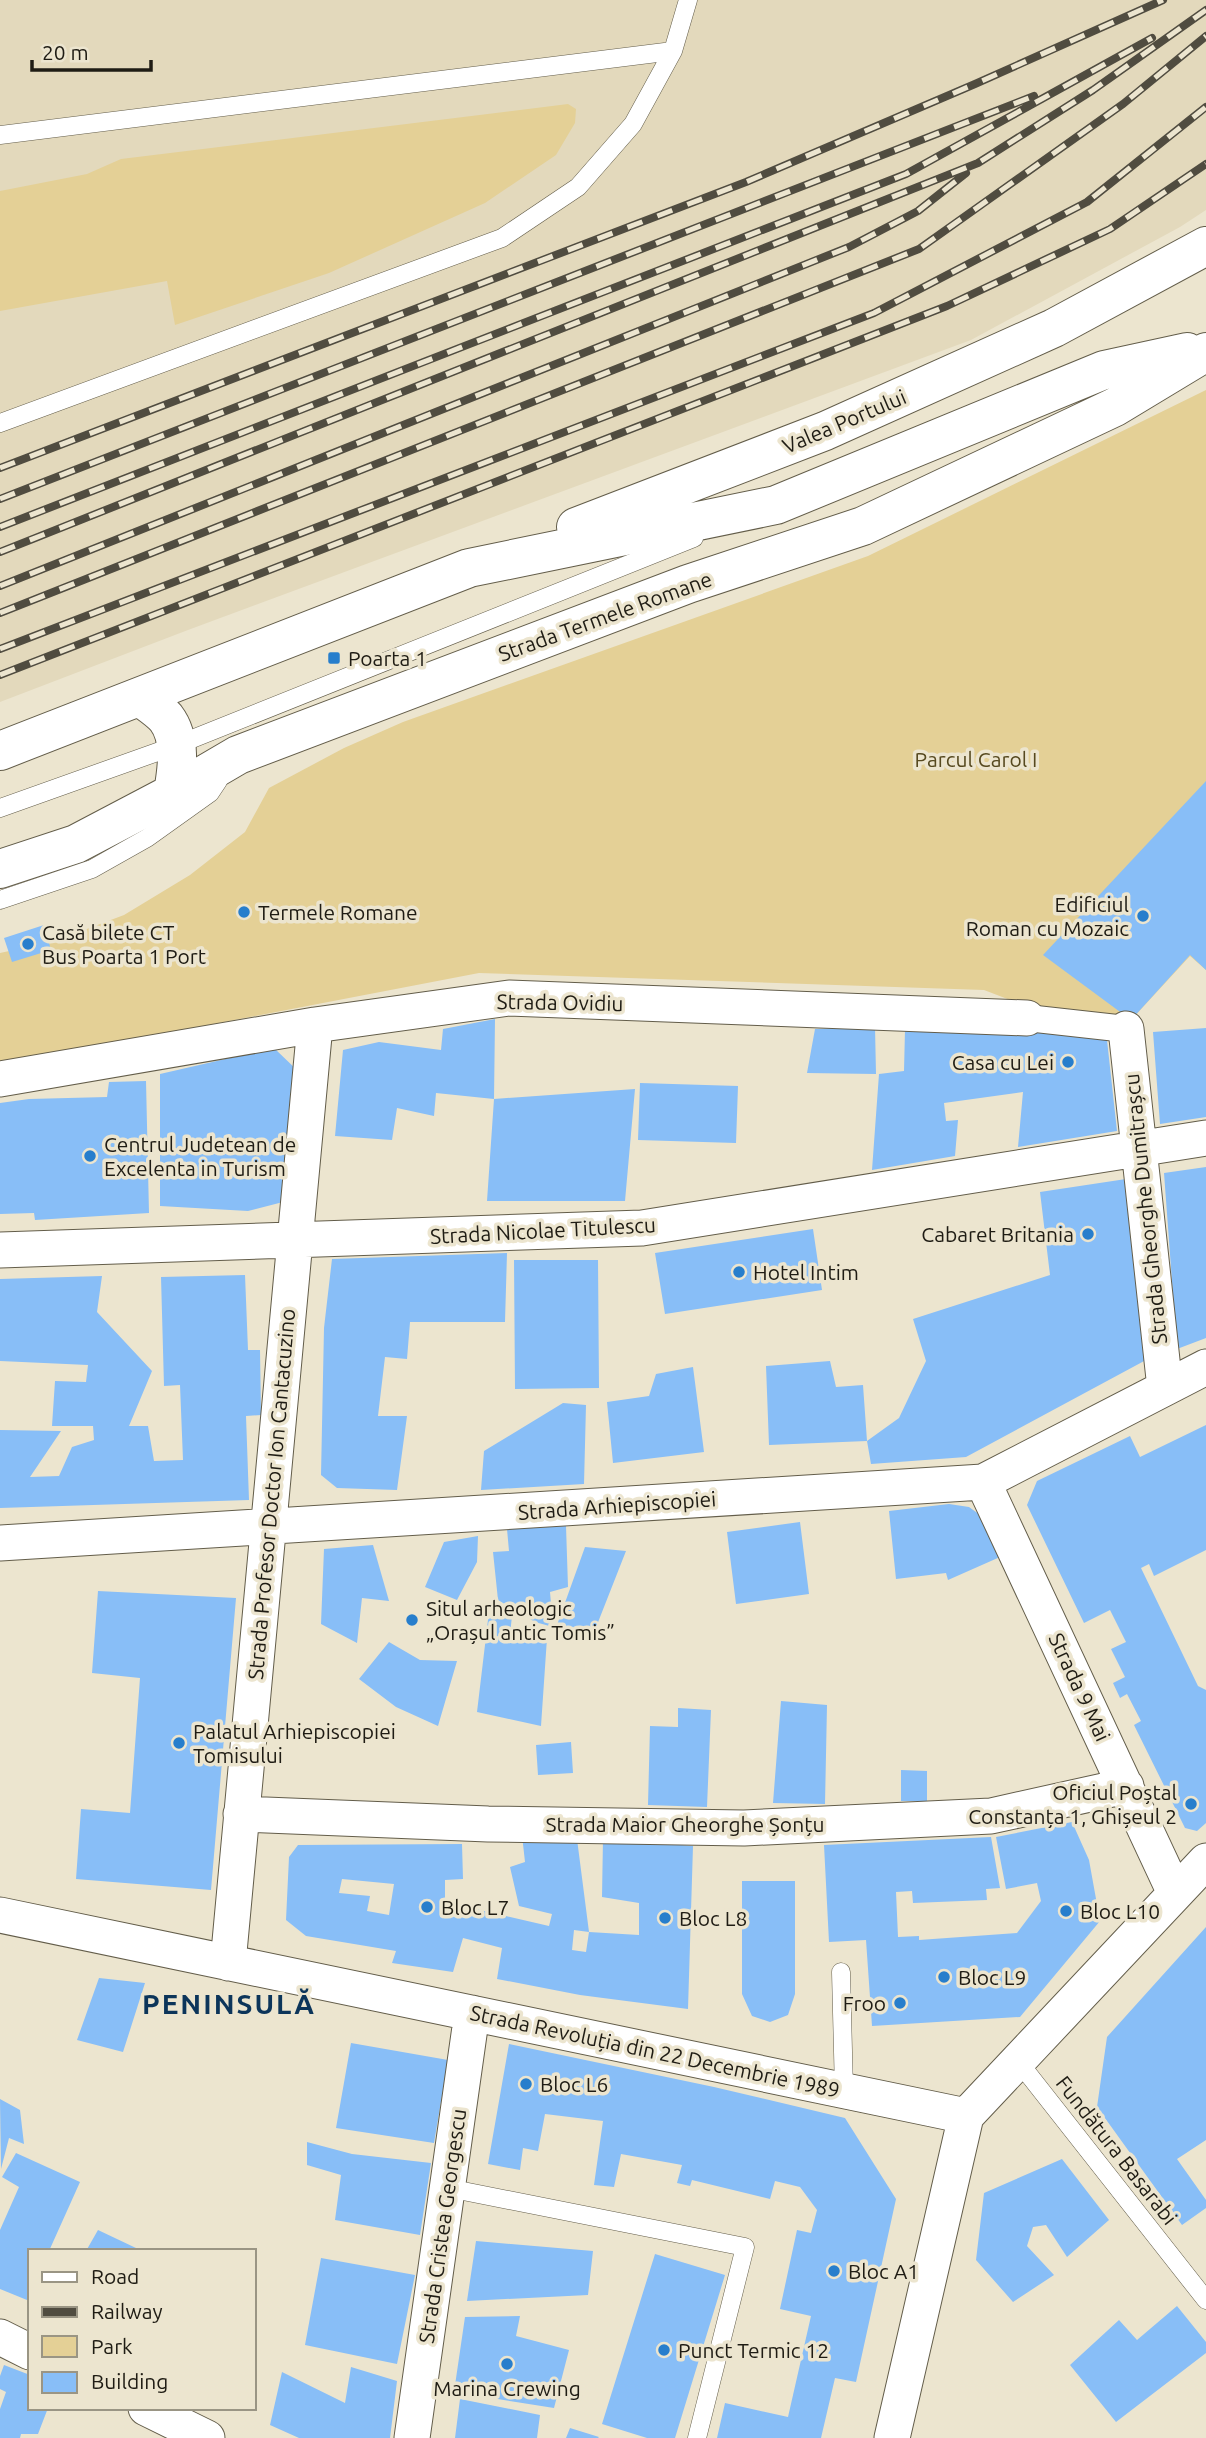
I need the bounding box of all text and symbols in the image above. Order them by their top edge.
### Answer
scale bar [32,28,150,72]
text: 20 m [42,40,89,64]
street label: Valea Portului [779,384,909,458]
street label: Strada Termele Romane [495,566,715,666]
place label: Poarta 1 [348,646,427,670]
marker: Poarta 1 [326,650,342,666]
park label: Parcul Carol I [915,747,1037,771]
place label: Edificiul Roman cu Mozaic [966,892,1129,940]
place label: Termele Romane [258,900,418,924]
marker: Termele Romane [236,904,252,920]
marker: Edificiul Roman cu Mozaic [1135,908,1151,924]
place label: Casă bilete CT Bus Poarta 1 Port [42,920,206,968]
marker: Casă bilete CT Bus Poarta 1 Port [20,936,36,952]
street label: Strada Ovidiu [496,989,624,1015]
place label: Casa cu Lei [952,1050,1054,1074]
marker: Casa cu Lei [1060,1054,1076,1070]
street label: Strada Gheorghe Dumitrașcu [1119,1072,1171,1346]
place label: Centrul Judetean de Excelenta in Turism [104,1132,296,1180]
marker: Centrul Judetean de Excelenta in Turism [82,1148,98,1164]
street label: Strada Nicolae Titulescu [429,1212,657,1248]
place label: Cabaret Britania [921,1222,1074,1246]
marker: Cabaret Britania [1080,1226,1096,1242]
place label: Hotel Intim [753,1260,859,1284]
marker: Hotel Intim [731,1264,747,1280]
street label: Strada Profesor Doctor Ion Cantacuzino [243,1307,299,1681]
street label: Strada Arhiepiscopiei [517,1486,717,1524]
place label: Situl arheologic „Orașul antic Tomis” [426,1596,615,1644]
marker: Situl arheologic „Orașul antic Tomis” [404,1612,420,1628]
street label: Strada 9 Mai [1044,1629,1116,1745]
place label: Palatul Arhiepiscopiei Tomisului [193,1719,396,1767]
marker: Palatul Arhiepiscopiei Tomisului [171,1735,187,1751]
place label: Oficiul Poștal Constanța 1, Ghișeul 2 [968,1780,1177,1828]
marker: Oficiul Poștal Constanța 1, Ghișeul 2 [1183,1796,1199,1812]
street label: Strada Maior Gheorghe Șonțu [546,1812,824,1836]
place label: Bloc L7 [441,1895,509,1919]
marker: Bloc L7 [419,1899,435,1915]
place label: Bloc L10 [1080,1899,1160,1923]
marker: Bloc L10 [1058,1903,1074,1919]
place label: Bloc L8 [679,1906,747,1930]
marker: Bloc L8 [657,1910,673,1926]
place label: Bloc L9 [958,1965,1026,1989]
marker: Bloc L9 [936,1969,952,1985]
district label: PENINSULĂ [142,1988,316,2019]
place label: Froo [843,1991,886,2015]
marker: Froo [892,1995,908,2011]
street label: Strada Revoluția din 22 Decembrie 1989 [468,2000,842,2102]
street label: Fundătura Basarabi [1052,2071,1182,2229]
place label: Bloc L6 [540,2072,608,2096]
marker: Bloc L6 [518,2076,534,2092]
street label: Strada Cristea Georgescu [414,2107,470,2345]
legend [28,2249,256,2410]
place label: Bloc A1 [848,2259,919,2283]
marker: Bloc A1 [826,2263,842,2279]
text: Road [91,2264,139,2288]
text: Railway [91,2299,163,2323]
text: Park [91,2334,133,2358]
place label: Punct Termic 12 [678,2338,829,2362]
marker: Punct Termic 12 [656,2342,672,2358]
marker: Marina Crewing [499,2356,515,2372]
text: Building [91,2369,168,2393]
place label: Marina Crewing [433,2376,581,2400]

